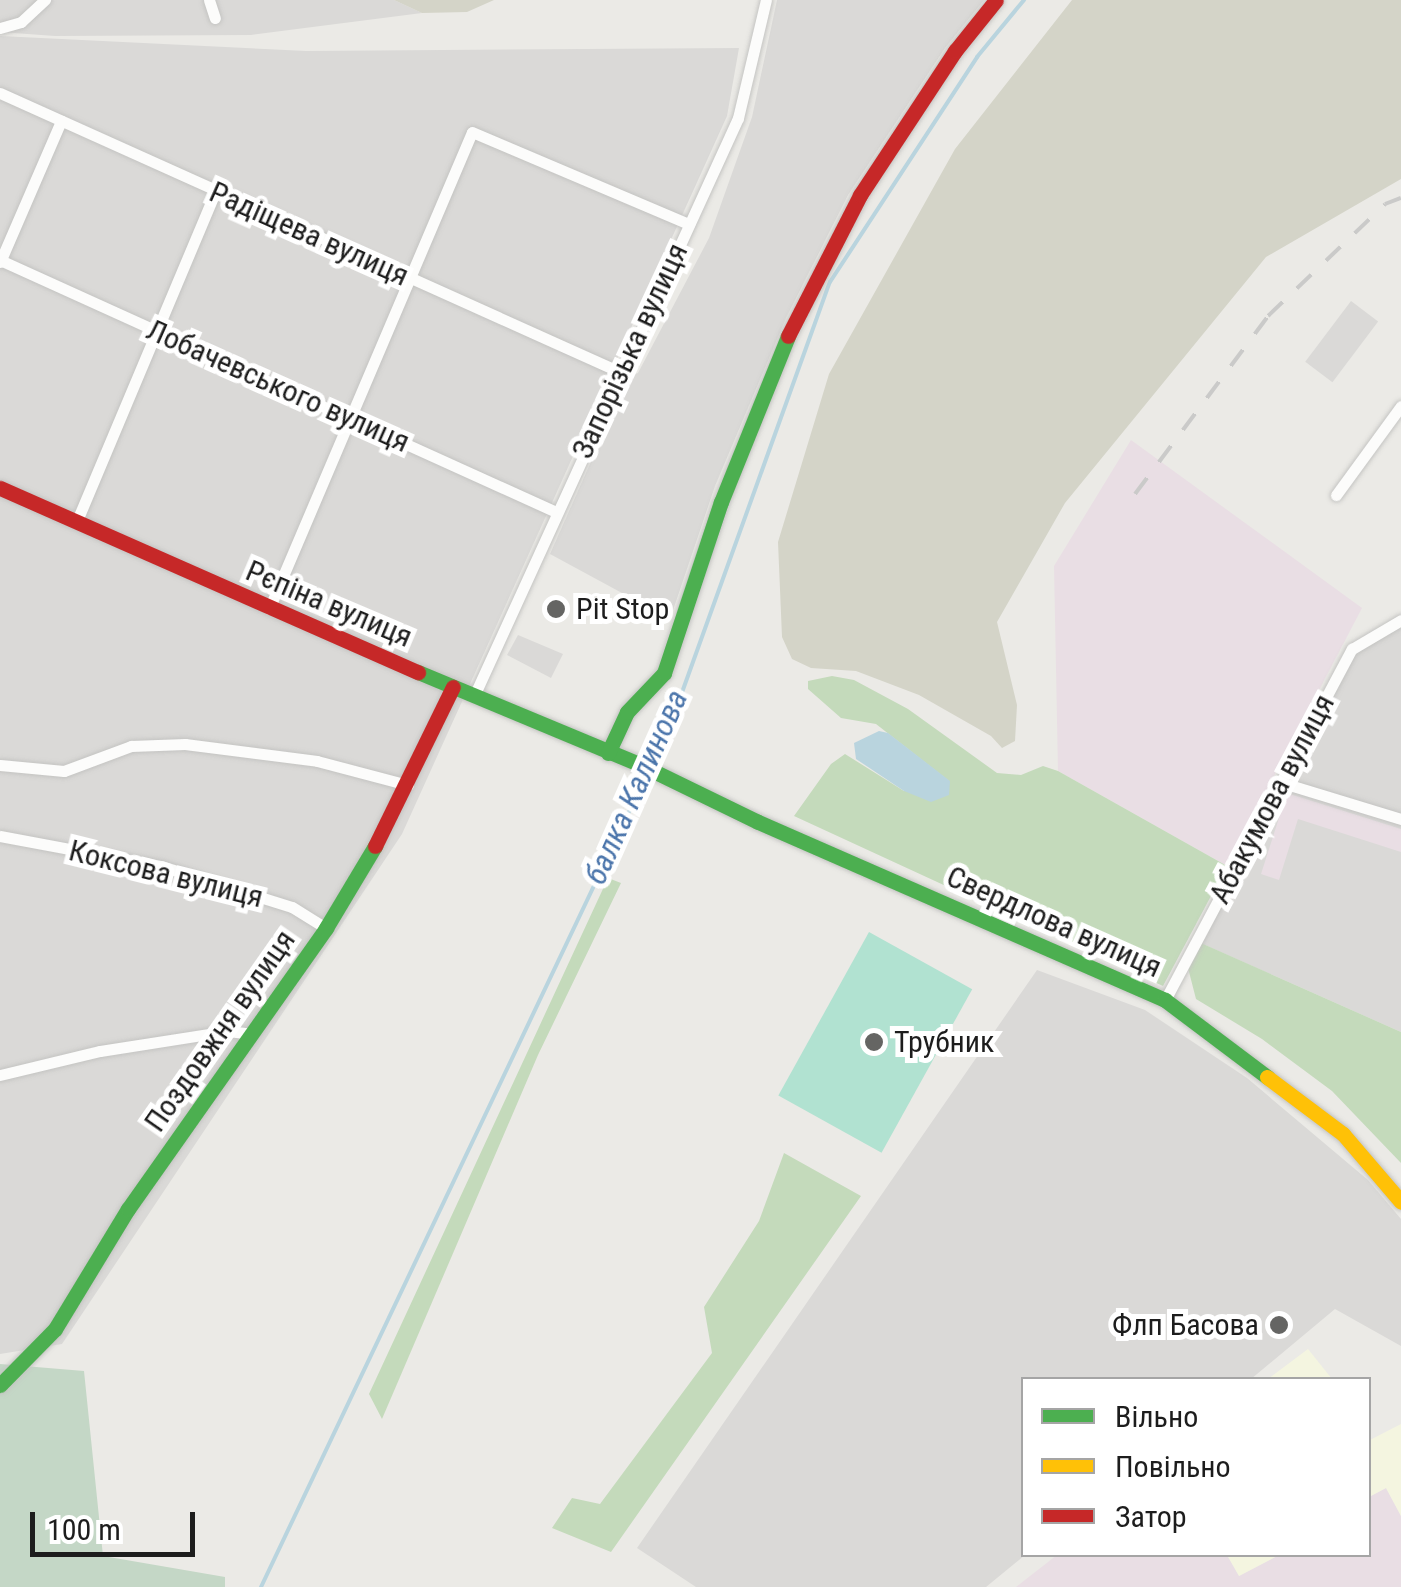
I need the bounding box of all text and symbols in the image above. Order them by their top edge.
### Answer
street label: Радіщева вулиця [204,174,414,294]
street label: Запорізька вулиця [564,238,696,464]
street label: Лобачевського вулиця [141,312,415,460]
street label: Рєпіна вулиця [240,553,418,655]
place label: Pit Stop [576,591,669,627]
marker: Pit Stop [545,598,567,620]
water label: балка Калинова [576,684,696,890]
street label: Абакумова вулиця [1202,688,1342,910]
street label: Коксова вулиця [65,832,267,916]
street label: Свердлова вулиця [941,859,1167,985]
street label: Поздовжня вулиця [137,923,303,1139]
place label: Трубник [894,1024,994,1060]
marker: Трубник [863,1031,885,1053]
place label: Флп Басова [1112,1307,1259,1343]
marker: Флп Басова [1268,1314,1290,1336]
legend [1021,1377,1371,1557]
text: Вільно [1115,1399,1198,1434]
text: Повільно [1115,1449,1231,1484]
scale bar [35,1492,200,1554]
text: Затор [1115,1499,1187,1534]
text: 100 m [47,1512,121,1547]

